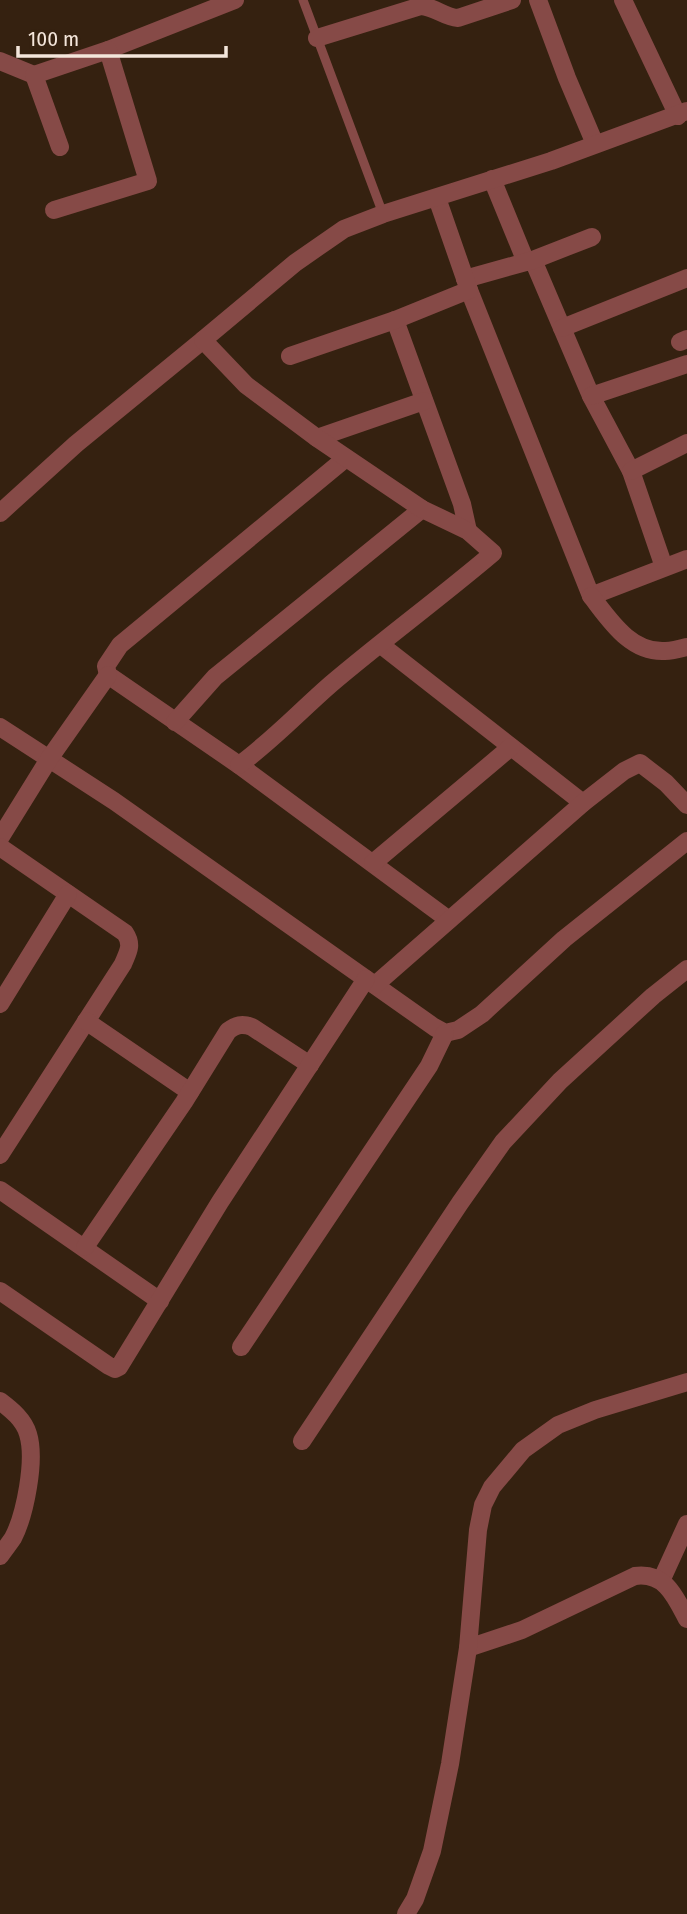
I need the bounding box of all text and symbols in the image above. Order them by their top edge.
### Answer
scale bar [18,14,226,58]
text: 100 m [28,26,79,52]

